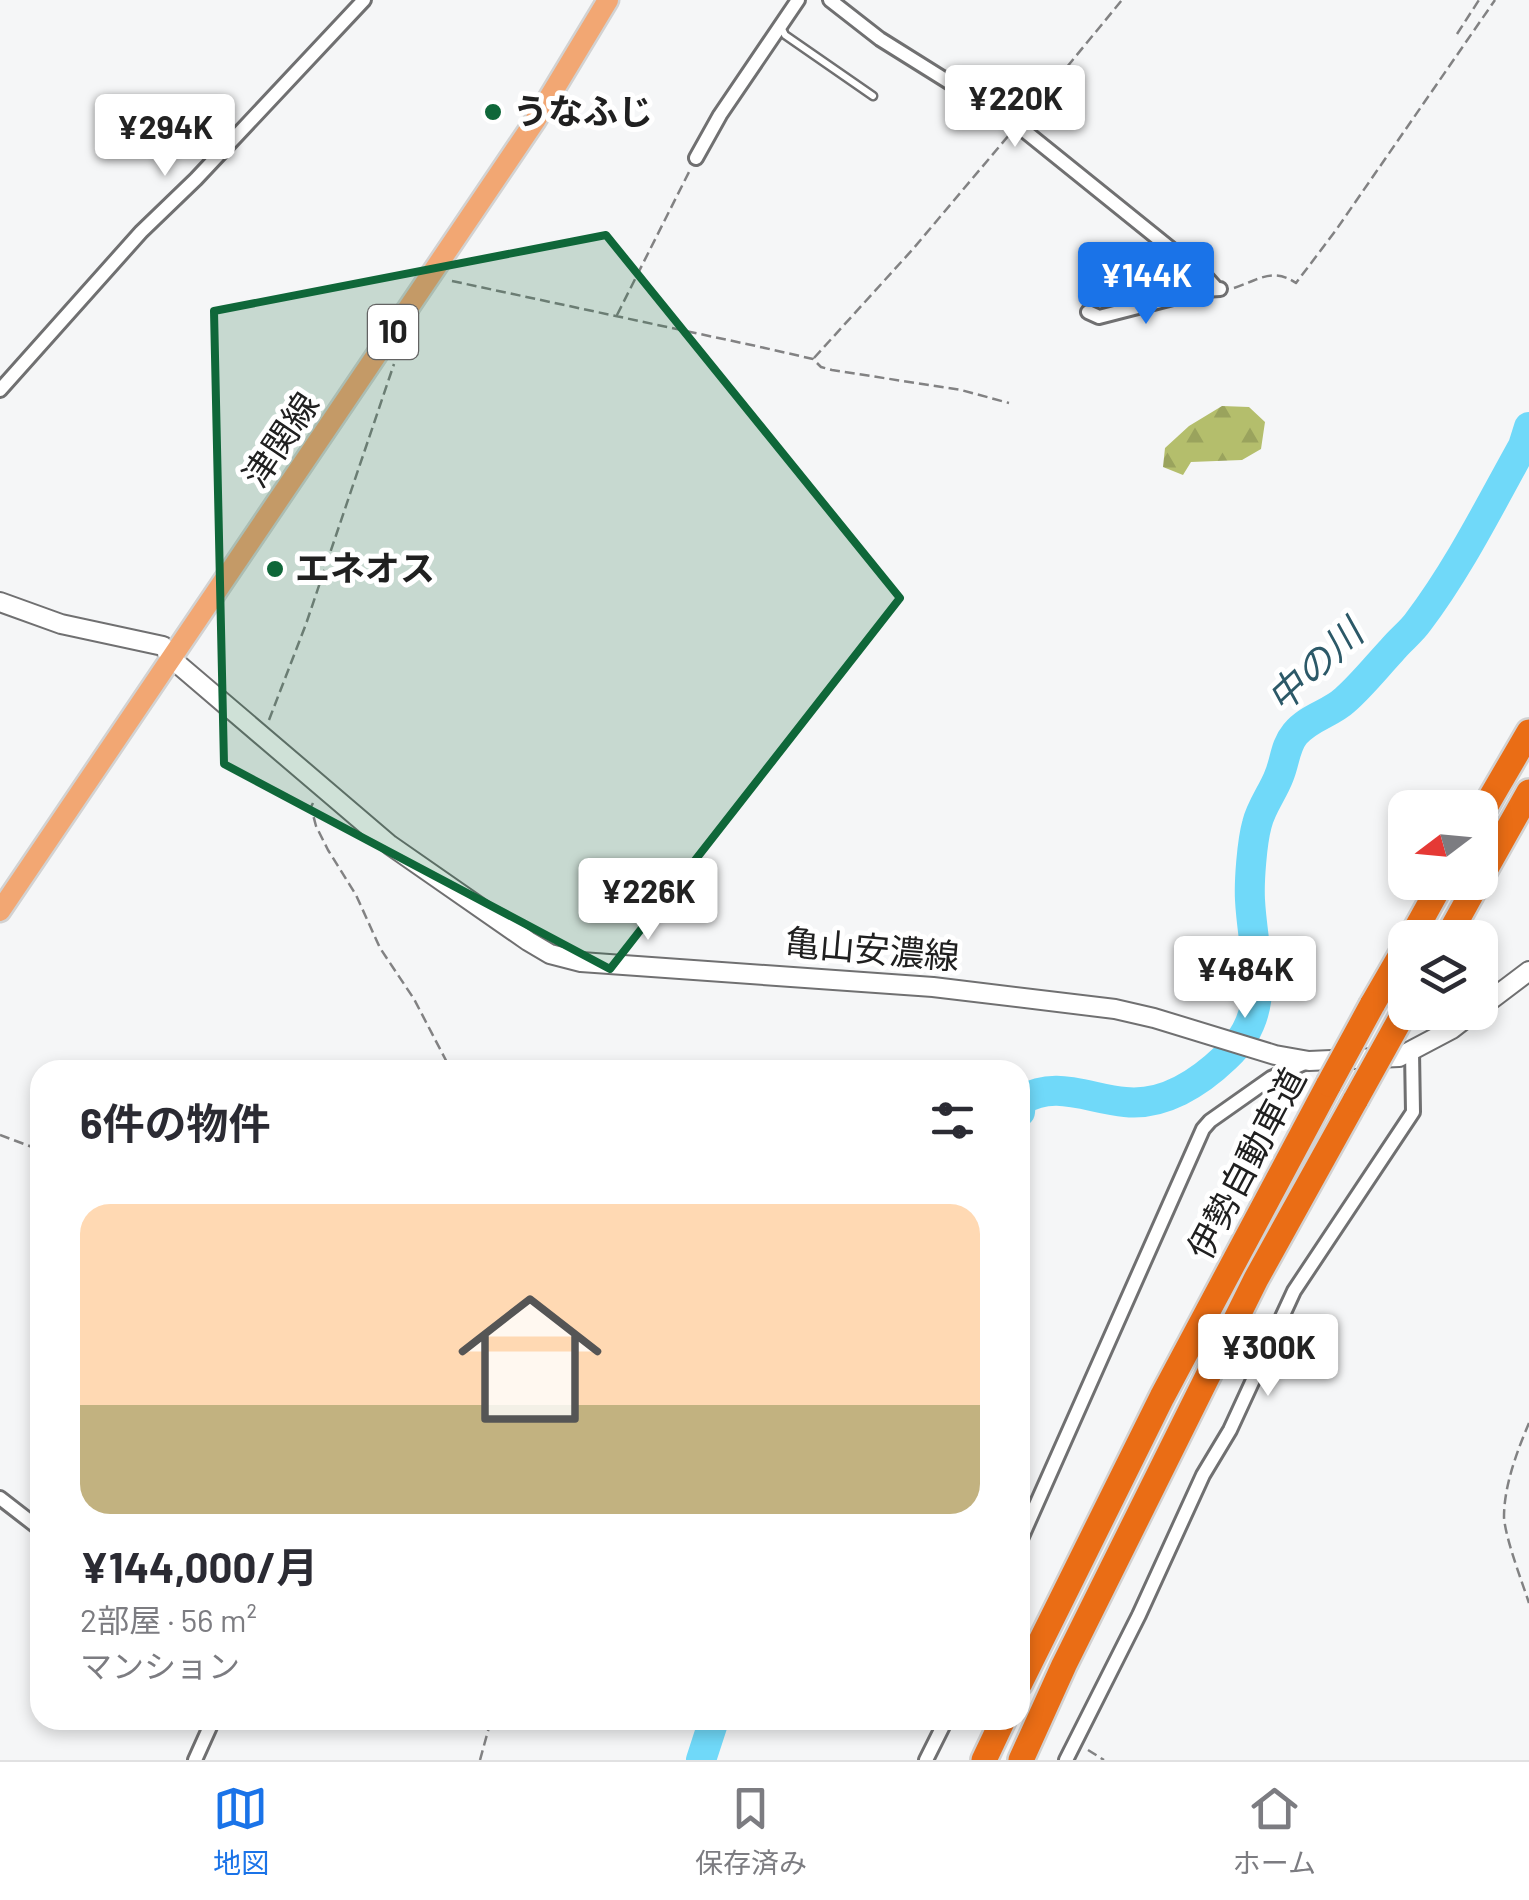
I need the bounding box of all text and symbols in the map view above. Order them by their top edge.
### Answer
pin: ¥220K [945,65,1085,150]
text: ¥220K [967,78,1063,116]
place label: うなふじ [513,89,653,131]
pin: ¥294K [95,94,235,179]
marker: うなふじ [482,101,504,123]
text: ¥294K [117,107,213,145]
pin: ¥144K [1076,242,1216,327]
text: ¥144K [1100,255,1192,293]
road number: 10 [368,305,418,359]
street label: 津関線 [233,384,326,494]
place label: エネオス [295,546,435,588]
marker: エネオス [264,558,286,580]
water label: 中の川 [1256,606,1374,720]
north arrow [1388,790,1498,900]
map controls [1388,790,1498,1030]
pin: ¥226K [578,858,718,943]
text: ¥226K [600,871,696,909]
street label: 亀山安濃線 [783,919,961,977]
button: layers [1388,920,1498,1030]
pin: ¥484K [1175,936,1315,1021]
text: ¥484K [1196,949,1294,987]
street label: 伊勢自動車道 [1177,1060,1313,1266]
icon: filters [925,1093,980,1148]
text: 6件の物件 [80,1097,271,1147]
icon: home [440,1269,620,1449]
pin: ¥300K [1198,1314,1338,1399]
text: ¥300K [1220,1327,1316,1365]
text: ¥144,000/月 [80,1541,318,1591]
text: 2部屋 · 56 m² [80,1600,257,1638]
text: マンション [80,1646,240,1684]
tab: 地図 [213,1781,269,1881]
tab: 保存済み [695,1781,807,1881]
tab: ホーム [1233,1781,1316,1881]

